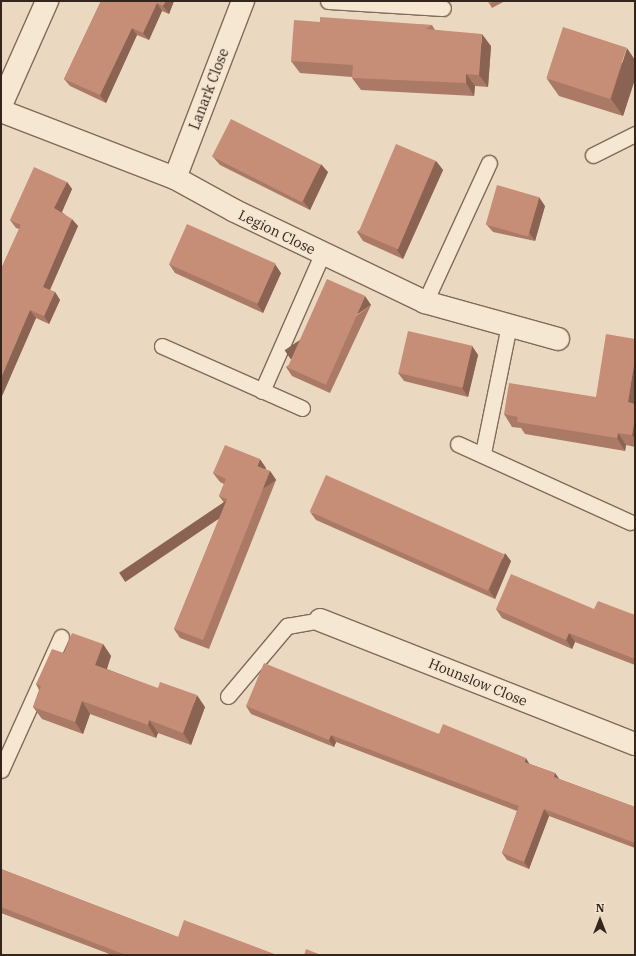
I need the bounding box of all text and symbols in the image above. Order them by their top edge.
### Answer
street label: Lanark Close [186,46,232,132]
street label: Legion Close [236,206,318,258]
street label: Hounslow Close [426,655,530,709]
north arrow [580,900,620,940]
text: N [596,901,604,915]

